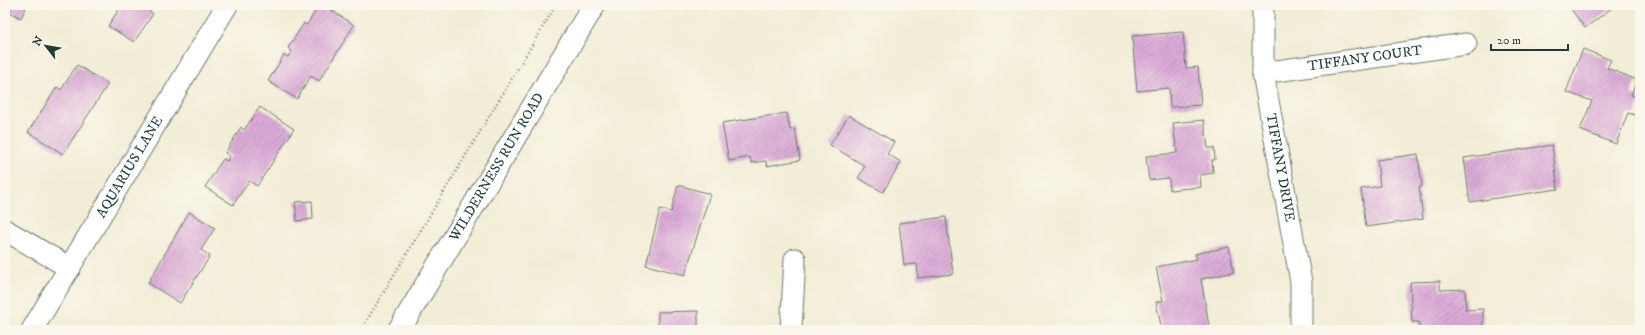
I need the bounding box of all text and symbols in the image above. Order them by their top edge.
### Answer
north arrow [26,26,66,66]
scale bar [1491,26,1568,52]
text: 20 m [1497,33,1521,48]
text: N [30,34,47,49]
street label: TIFFANY COURT [1307,41,1424,76]
street label: WILDERNESS RUN ROAD [445,90,548,246]
street label: TIFFANY DRIVE [1262,112,1299,223]
street label: AQUARIUS LANE [92,113,167,221]

